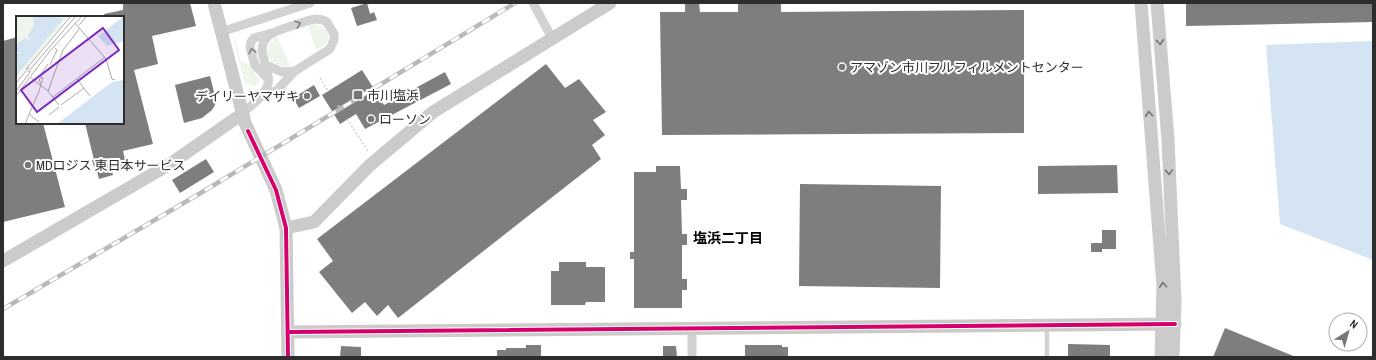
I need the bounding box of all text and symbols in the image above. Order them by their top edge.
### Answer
inset map [16,16,124,124]
one-way arrow [295,20,302,29]
one-way arrow [1156,39,1165,45]
one-way arrow [248,48,256,55]
place label: アマゾン市川フルフィルメントセンター [850,59,1084,76]
marker: アマゾン市川フルフィルメントセンター [837,62,847,72]
place label: 市川塩浜 [367,87,419,104]
place label: デイリーヤマザキ [195,88,299,105]
marker: 市川塩浜 [352,89,364,101]
marker: デイリーヤマザキ [302,91,312,101]
place label: ローソン [379,111,431,128]
one-way arrow [1145,111,1154,117]
marker: ローソン [366,114,376,124]
place label: MDロジス 東日本サービス [36,157,186,174]
marker: MDロジス 東日本サービス [23,160,33,170]
one-way arrow [1165,169,1173,175]
district label: 塩浜二丁目 [693,229,763,247]
one-way arrow [1158,282,1167,288]
north arrow [1328,312,1368,352]
text: N [1347,316,1361,332]

